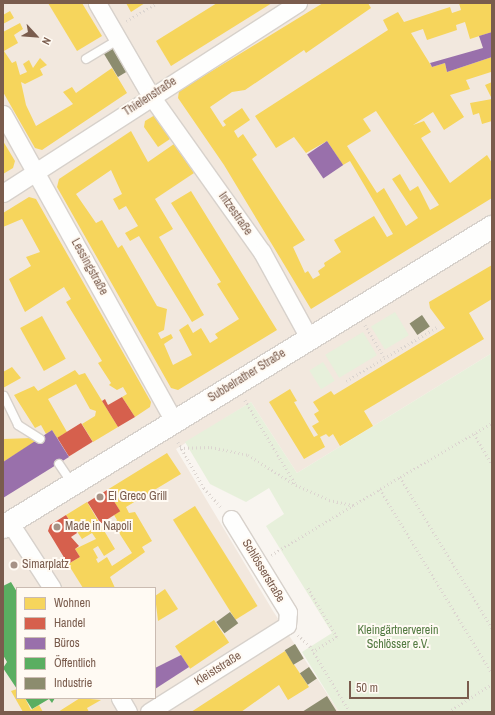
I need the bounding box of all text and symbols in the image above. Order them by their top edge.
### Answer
north arrow [16,16,56,56]
text: N [39,35,55,47]
street label: Thielenstraße [121,74,179,120]
street label: Intzestraße [215,190,255,238]
street label: Lessingstraße [68,236,110,298]
street label: Subbelrather Straße [206,346,288,406]
place label: El Greco Grill [108,490,167,504]
marker: El Greco Grill [95,492,105,502]
place label: Made in Napoli [65,520,132,534]
marker: Made in Napoli [52,522,62,532]
street label: Schlösserstraße [239,537,287,605]
place label: Simarplatz [22,558,69,572]
marker: Simarplatz [9,560,19,570]
legend [16,587,156,699]
text: Wohnen [54,595,90,611]
text: Handel [54,615,85,631]
park label: Kleingärtnerverein Schlösser e.V. [358,624,438,652]
text: Büros [54,635,80,651]
street label: Kleiststraße [192,649,244,689]
text: Öffentlich [54,655,96,671]
scale bar [351,673,471,699]
text: Industrie [54,675,92,691]
text: 50 m [356,680,378,696]

